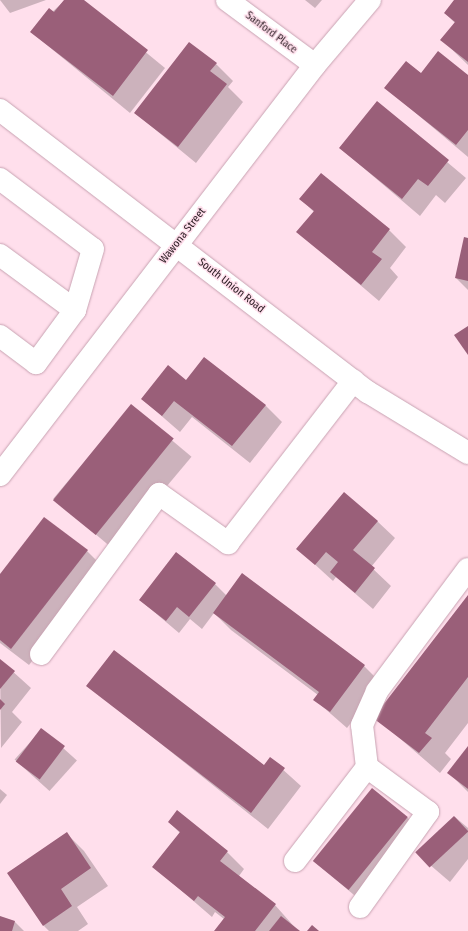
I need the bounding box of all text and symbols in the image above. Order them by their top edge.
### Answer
street label: Sanford Place [242,9,300,57]
street label: Wawona Street [157,206,209,266]
street label: South Union Road [195,256,267,316]

